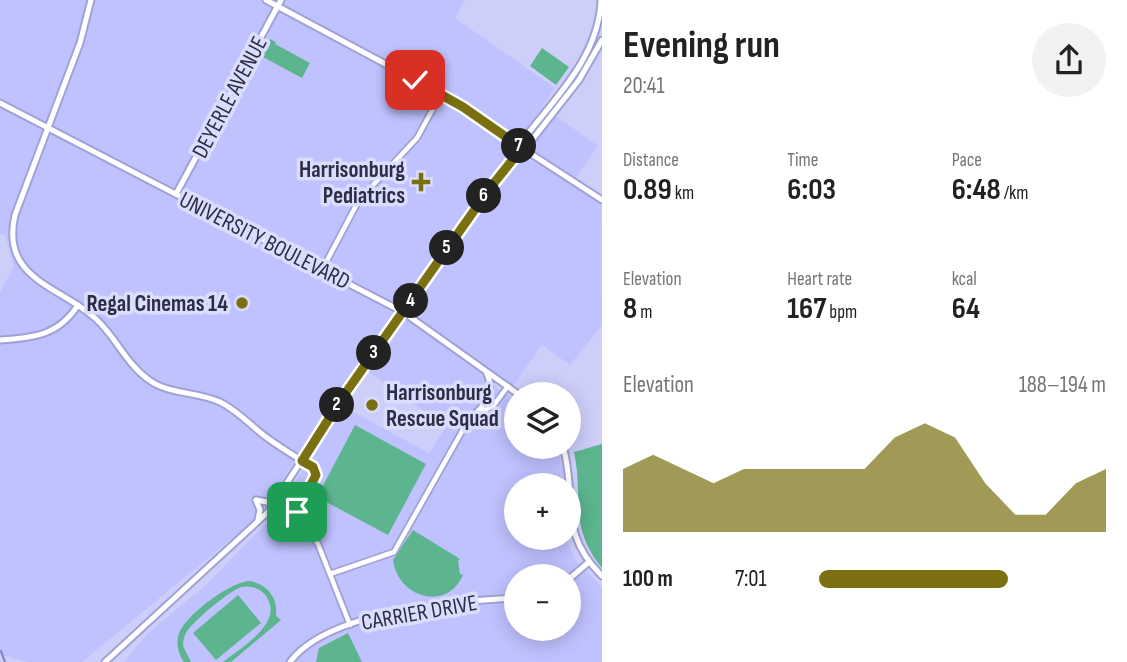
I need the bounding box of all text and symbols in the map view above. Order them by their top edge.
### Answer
text: Evening run [623,23,780,68]
button: share [1032,23,1106,97]
street label: DEYERLE AVENUE [186,32,274,163]
pin [385,50,445,110]
icon: check [396,61,434,99]
text: 20:41 [623,72,665,100]
pin: 7 [502,128,536,164]
text: 7 [514,134,523,157]
text: Distance [623,149,679,172]
text: Time [787,149,818,172]
text: Pace [952,149,982,172]
place label: Harrisonburg Pediatrics [299,156,405,210]
marker: Harrisonburg Pediatrics [411,172,431,192]
text: 0.89 [623,172,672,208]
text: 6:03 [787,172,836,208]
text: 6:48 [952,172,1001,208]
pin: 6 [466,178,502,214]
text: km [672,182,694,205]
text: /km [1001,182,1028,205]
text: 6 [479,184,488,207]
street label: UNIVERSITY BOULEVARD [175,186,355,296]
pin: 5 [430,230,464,266]
text: 5 [442,236,451,259]
text: Elevation [623,268,682,291]
text: Heart rate [787,268,852,291]
text: kcal [952,268,977,291]
pin: 4 [394,284,428,318]
text: 4 [406,289,415,312]
place label: Regal Cinemas 14 [87,290,228,318]
text: 8 [623,291,637,327]
text: 167 [787,291,826,327]
text: 64 [952,291,980,327]
marker: Regal Cinemas 14 [234,295,250,311]
text: m [637,301,652,324]
text: bpm [826,301,857,324]
pin: 3 [356,336,392,370]
text: 3 [369,341,378,364]
text: Elevation [623,371,694,399]
text: 188–194 m [1019,371,1106,399]
place label: Harrisonburg Rescue Squad [386,379,499,433]
map controls [504,382,581,641]
button: layers [504,382,581,459]
pin: 2 [320,388,354,422]
text: 2 [332,393,341,416]
marker: Harrisonburg Rescue Squad [364,397,380,413]
button: + [504,473,581,550]
pin [267,482,327,542]
icon: arrive [278,493,316,531]
button: − [504,564,581,641]
text: 100 m [623,565,673,593]
text: 7:01 [735,565,767,593]
street label: CARRIER DRIVE [359,589,479,637]

